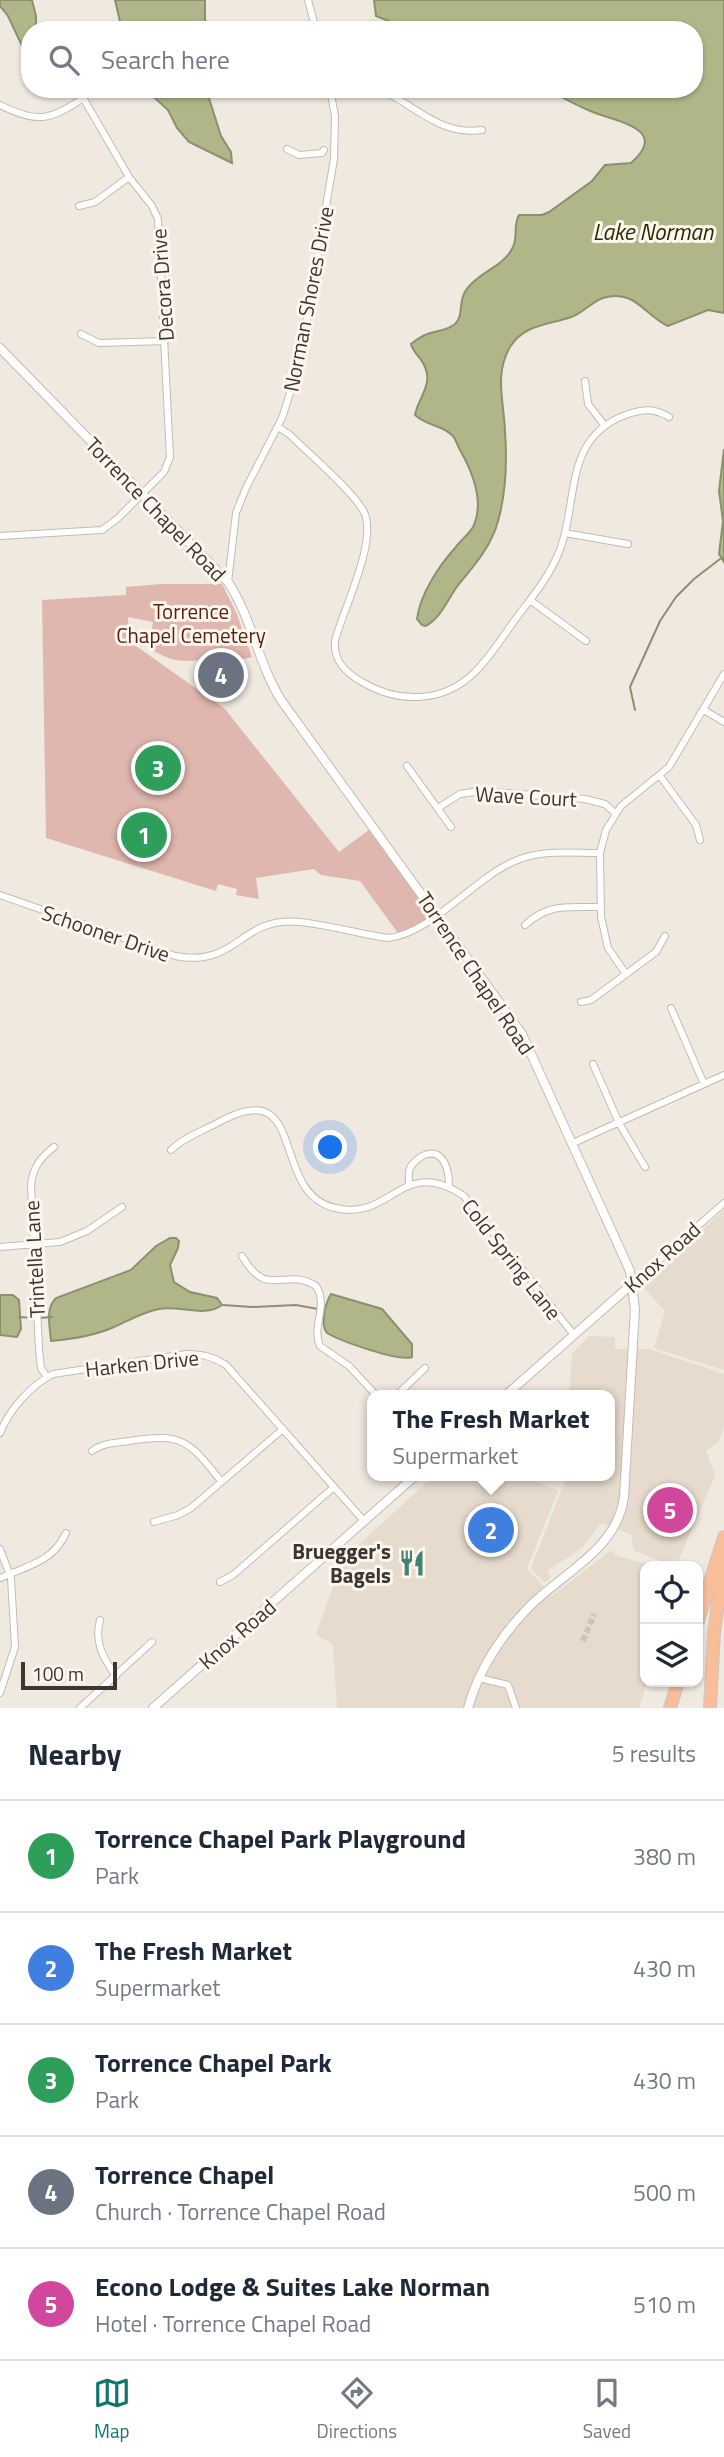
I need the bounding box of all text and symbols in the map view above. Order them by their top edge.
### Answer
search box [21,21,703,98]
text: Search here [101,40,230,79]
icon: search [45,41,83,79]
street label: Norman Shores Drive [274,204,342,394]
water label: Lake Norman [593,214,714,249]
street label: Decora Drive [142,228,182,342]
street label: Torrence Chapel Road [78,429,234,589]
park label: Torrence Chapel Cemetery [116,595,266,651]
pin: 4 [198,649,244,701]
pin: 3 [135,742,181,794]
street label: Wave Court [474,777,578,815]
pin: 1 [121,809,167,861]
street label: Torrence Chapel Road [409,885,543,1061]
street label: Schooner Drive [38,896,174,970]
your location [313,1130,347,1164]
street label: Cold Spring Lane [454,1191,570,1327]
street label: Trintella Lane [15,1199,53,1319]
street label: Knox Road [617,1214,707,1300]
street label: Harken Drive [84,1341,200,1385]
popup [367,1390,615,1481]
text: The Fresh Market [393,1399,589,1438]
text: Supermarket [393,1438,518,1473]
pin: 5 [647,1484,693,1536]
pin: 2 [468,1504,514,1556]
place label: Bruegger's Bagels [292,1535,391,1591]
restaurant icon: Bruegger's Bagels [397,1548,427,1578]
map controls [640,1561,703,1687]
button: locate [640,1561,703,1624]
street label: Knox Road [191,1591,283,1677]
button: layers [640,1624,703,1687]
scale bar [21,1659,117,1691]
text: 100 m [32,1659,84,1688]
text: Nearby [28,1731,121,1777]
text: 5 results [612,1736,696,1771]
text: Torrence Chapel Park Playground [95,1819,466,1858]
text: 1 [45,1839,57,1874]
text: 380 m [633,1839,696,1874]
text: Park [95,1858,139,1893]
text: The Fresh Market [95,1931,292,1970]
text: 2 [45,1951,57,1986]
text: 430 m [633,1951,696,1986]
text: Supermarket [95,1970,220,2005]
text: Torrence Chapel Park [95,2043,332,2082]
text: 3 [45,2063,57,2098]
text: 430 m [633,2063,696,2098]
text: Park [95,2082,139,2117]
text: Torrence Chapel [95,2155,274,2194]
text: 4 [45,2175,57,2210]
text: 500 m [633,2175,696,2210]
text: Church · Torrence Chapel Road [95,2194,386,2229]
text: Econo Lodge & Suites Lake Norman [95,2267,490,2306]
text: 5 [45,2287,57,2322]
text: 510 m [633,2287,696,2322]
text: Hotel · Torrence Chapel Road [95,2306,371,2341]
tab: Map [93,2374,131,2445]
tab: Directions [317,2374,397,2445]
tab: Saved [583,2374,631,2445]

